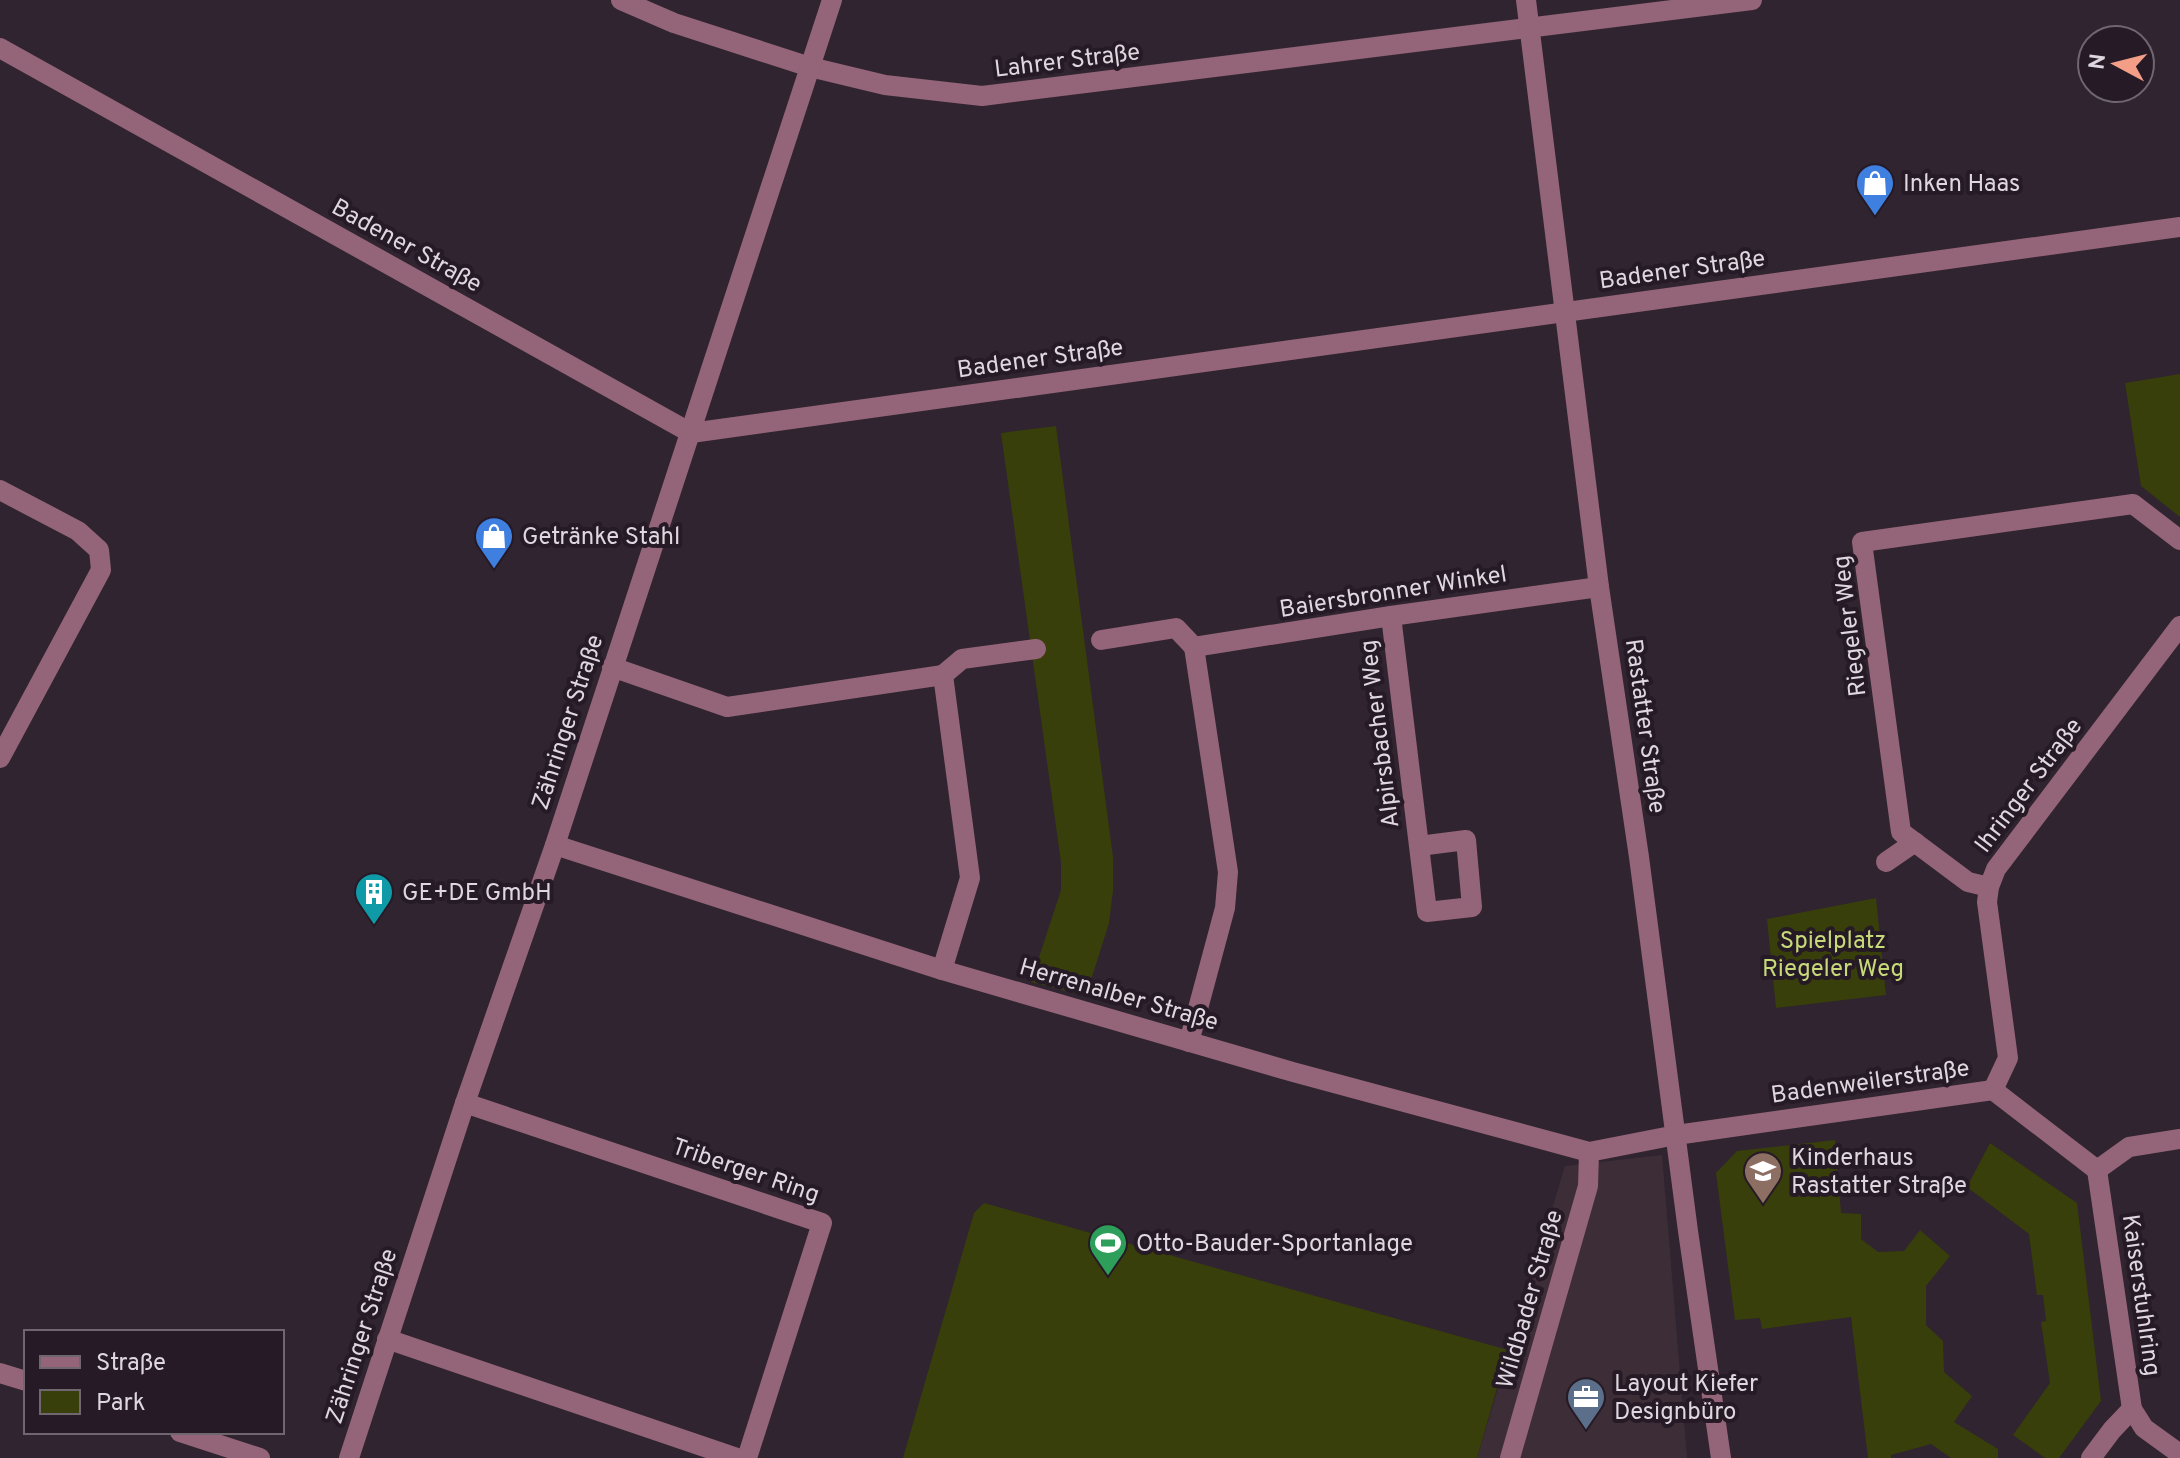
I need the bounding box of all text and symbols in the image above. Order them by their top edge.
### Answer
north arrow [2076,24,2156,104]
street label: Lahrer Straße [993,38,1142,86]
text: N [2084,52,2113,71]
shop icon: Inken Haas [1854,162,1896,217]
place label: Inken Haas [1903,170,2020,200]
street label: Badener Straße [326,193,487,300]
street label: Badener Straße [1597,244,1767,297]
street label: Badener Straße [955,333,1125,386]
shop icon: Getränke Stahl [473,515,515,570]
place label: Getränke Stahl [522,523,680,553]
street label: Riegeler Weg [1827,553,1875,698]
street label: Baiersbronner Winkel [1277,560,1509,626]
street label: Zähringer Straße [526,631,611,814]
street label: Rastatter Straße [1617,637,1671,816]
street label: Alpirsbacher Weg [1355,638,1407,830]
street label: Ihringer Straße [1969,713,2090,860]
building icon: GE+DE GmbH [353,871,395,926]
place label: GE+DE GmbH [402,879,552,909]
park label: Spielplatz Riegeler Weg [1762,927,1904,985]
street label: Herrenalber Straße [1016,953,1221,1039]
street label: Badenweilerstraße [1769,1054,1971,1112]
street label: Triberger Ring [668,1133,823,1211]
place label: Kinderhaus Rastatter Straße [1791,1144,1967,1202]
school or university icon: Kinderhaus Rastatter Straße [1742,1150,1784,1205]
street label: Wildbader Straße [1491,1207,1571,1392]
street label: Kaiserstuhlring [2114,1212,2166,1378]
sports icon: Otto-Bauder-Sportanlage [1087,1222,1129,1277]
place label: Otto-Bauder-Sportanlage [1136,1230,1413,1260]
street label: Zähringer Straße [320,1245,405,1428]
legend [24,1330,284,1434]
text: Straße [96,1349,166,1379]
place label: Layout Kiefer Designbüro [1614,1370,1758,1428]
office icon: Layout Kiefer Designbüro [1565,1376,1607,1431]
text: Park [96,1389,146,1419]

